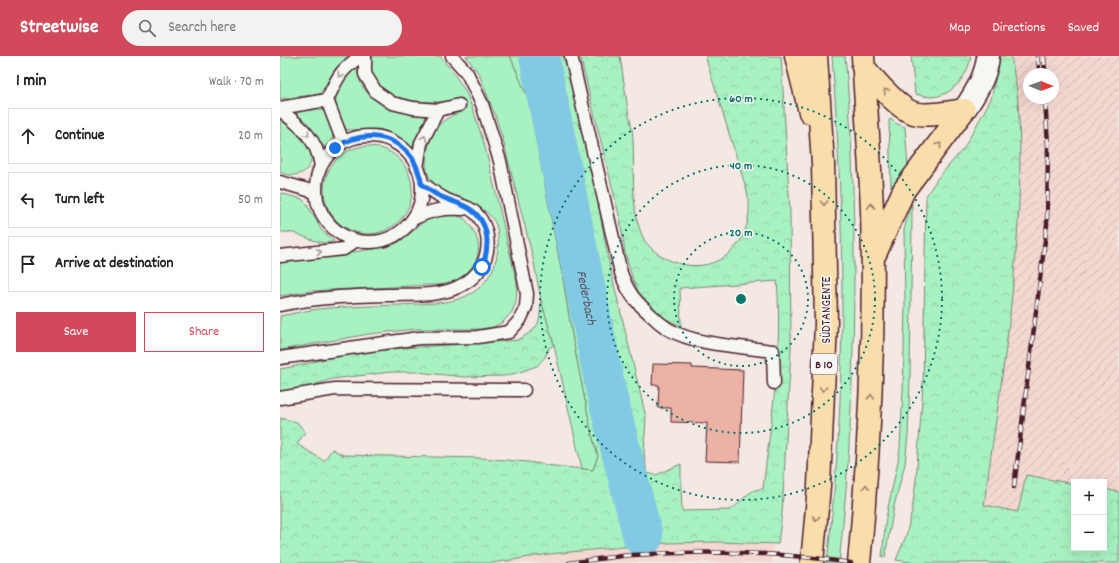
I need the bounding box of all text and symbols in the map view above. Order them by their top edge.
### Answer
search box [122,10,402,46]
text: Streetwise [20,15,98,42]
icon: search [136,17,158,39]
text: Search here [168,17,236,39]
text: Map [949,18,971,38]
text: Directions [993,18,1046,38]
text: Saved [1068,18,1099,38]
north arrow [1023,68,1059,104]
text: 1 min [16,70,46,94]
one-way arrow [338,70,345,77]
text: Walk · 70 m [209,73,264,92]
one-way arrow [884,88,891,96]
text: 60 m [729,91,753,108]
icon: ahead [17,125,39,147]
text: Continue [55,125,104,147]
text: 20 m [238,127,263,146]
one-way arrow [302,129,309,137]
one-way arrow [419,134,427,142]
route end [326,139,344,157]
one-way arrow [934,142,941,149]
text: 40 m [730,158,752,175]
icon: left [17,189,39,211]
text: Turn left [55,189,104,211]
text: 50 m [238,191,263,210]
one-way arrow [820,200,828,206]
one-way arrow [867,203,876,209]
text: 20 m [730,225,752,242]
one-way arrow [316,248,322,257]
icon: arrive [17,253,39,275]
text: Arrive at destination [55,253,173,275]
route start [473,258,491,276]
water label: Federbach [570,269,601,327]
street label: SÜDTANGENTE [818,276,837,344]
centre of rings [734,292,748,306]
button: Save [16,312,136,352]
button: Share [144,312,264,352]
road number: B 10 [811,354,837,374]
one-way arrow [819,386,828,392]
one-way arrow [867,394,875,400]
map controls [1071,479,1107,551]
button: + [1071,479,1107,515]
one-way arrow [862,484,871,490]
one-way arrow [812,515,821,521]
button: − [1071,515,1107,551]

